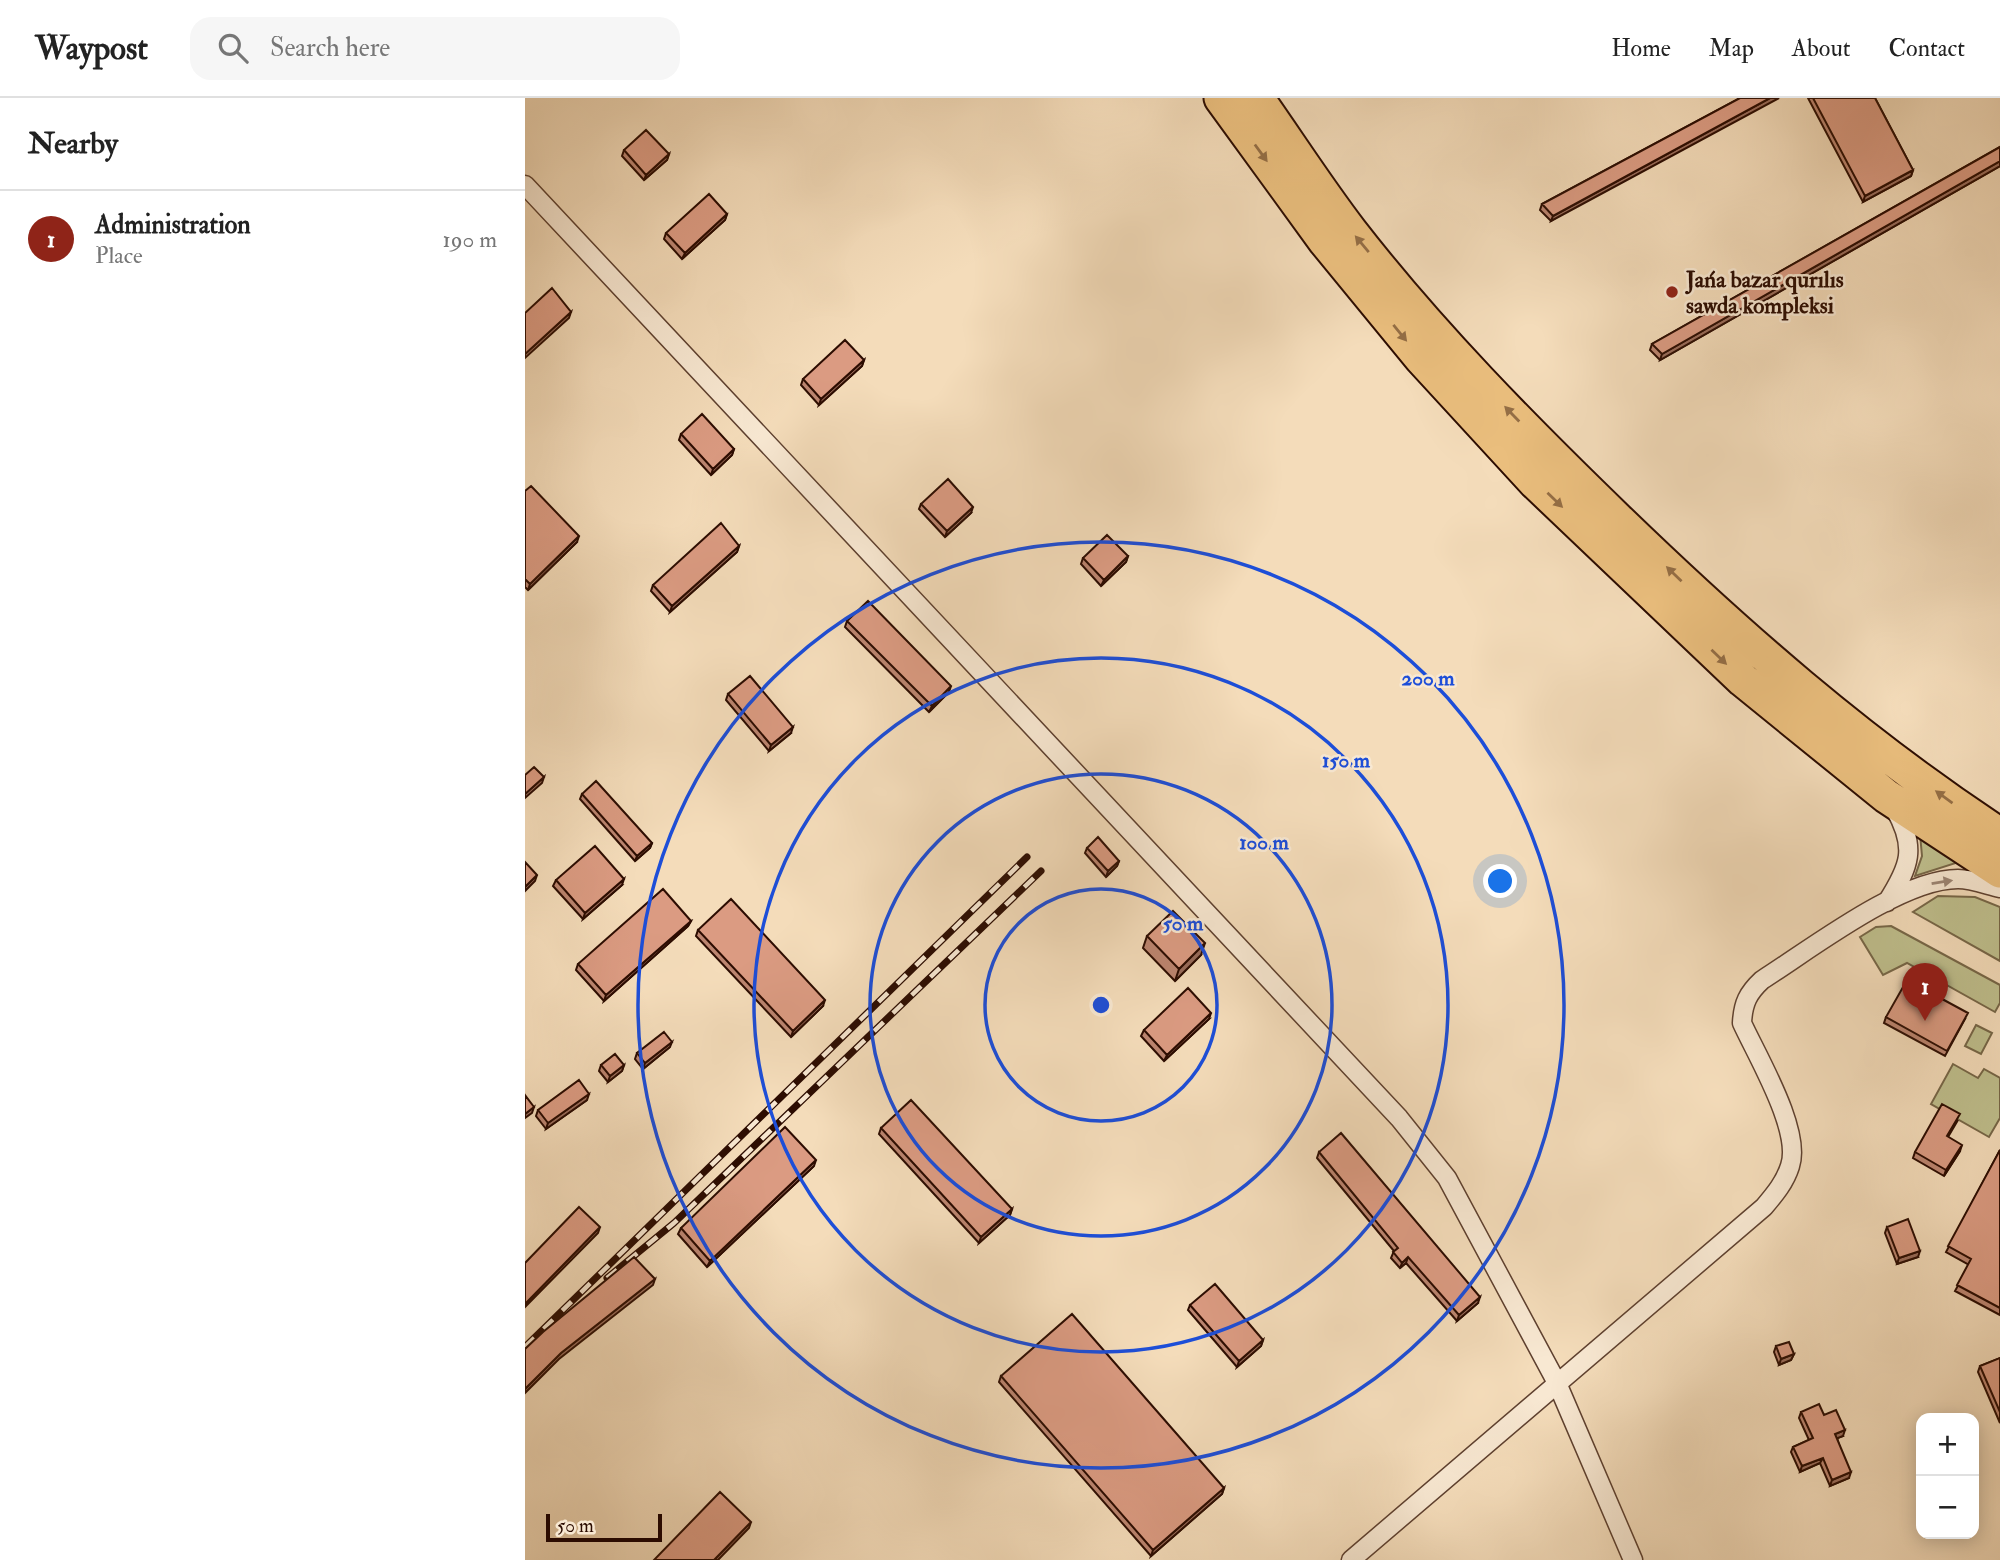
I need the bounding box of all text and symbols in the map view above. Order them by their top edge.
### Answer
search box [190,17,680,80]
text: Waypost [35,28,148,69]
icon: search [214,29,252,67]
text: Search here [270,32,390,64]
text: Home [1611,33,1671,64]
text: Map [1709,33,1754,64]
text: About [1792,33,1851,64]
text: Contact [1889,33,1965,64]
text: Nearby [28,125,118,162]
one-way arrow [1254,144,1268,162]
text: Administration [95,209,251,241]
text: 1 [47,225,55,254]
text: 190 m [443,225,497,254]
one-way arrow [1354,235,1370,253]
text: Place [95,241,143,270]
place label: Jańa bazar qurılıs sawda kompleksi [1685,265,1844,321]
marker: Jańa bazar qurılıs sawda kompleksi [1664,284,1680,300]
one-way arrow [1393,324,1408,342]
one-way arrow [1505,406,1521,423]
one-way arrow [1546,492,1563,509]
one-way arrow [1666,567,1683,583]
one-way arrow [1710,649,1727,665]
text: 200 m [1402,665,1455,692]
text: 150 m [1322,747,1371,774]
one-way arrow [1935,790,1953,804]
text: 100 m [1239,829,1290,856]
your location [1483,864,1517,898]
one-way arrow [1931,876,1953,887]
text: 50 m [1163,910,1204,937]
pin: 1 [1902,963,1948,1021]
centre of rings [1089,993,1113,1017]
map controls [1916,1413,1979,1539]
button: + [1916,1413,1979,1476]
button: − [1916,1476,1979,1539]
scale bar [546,1511,661,1543]
text: 50 m [557,1514,594,1538]

